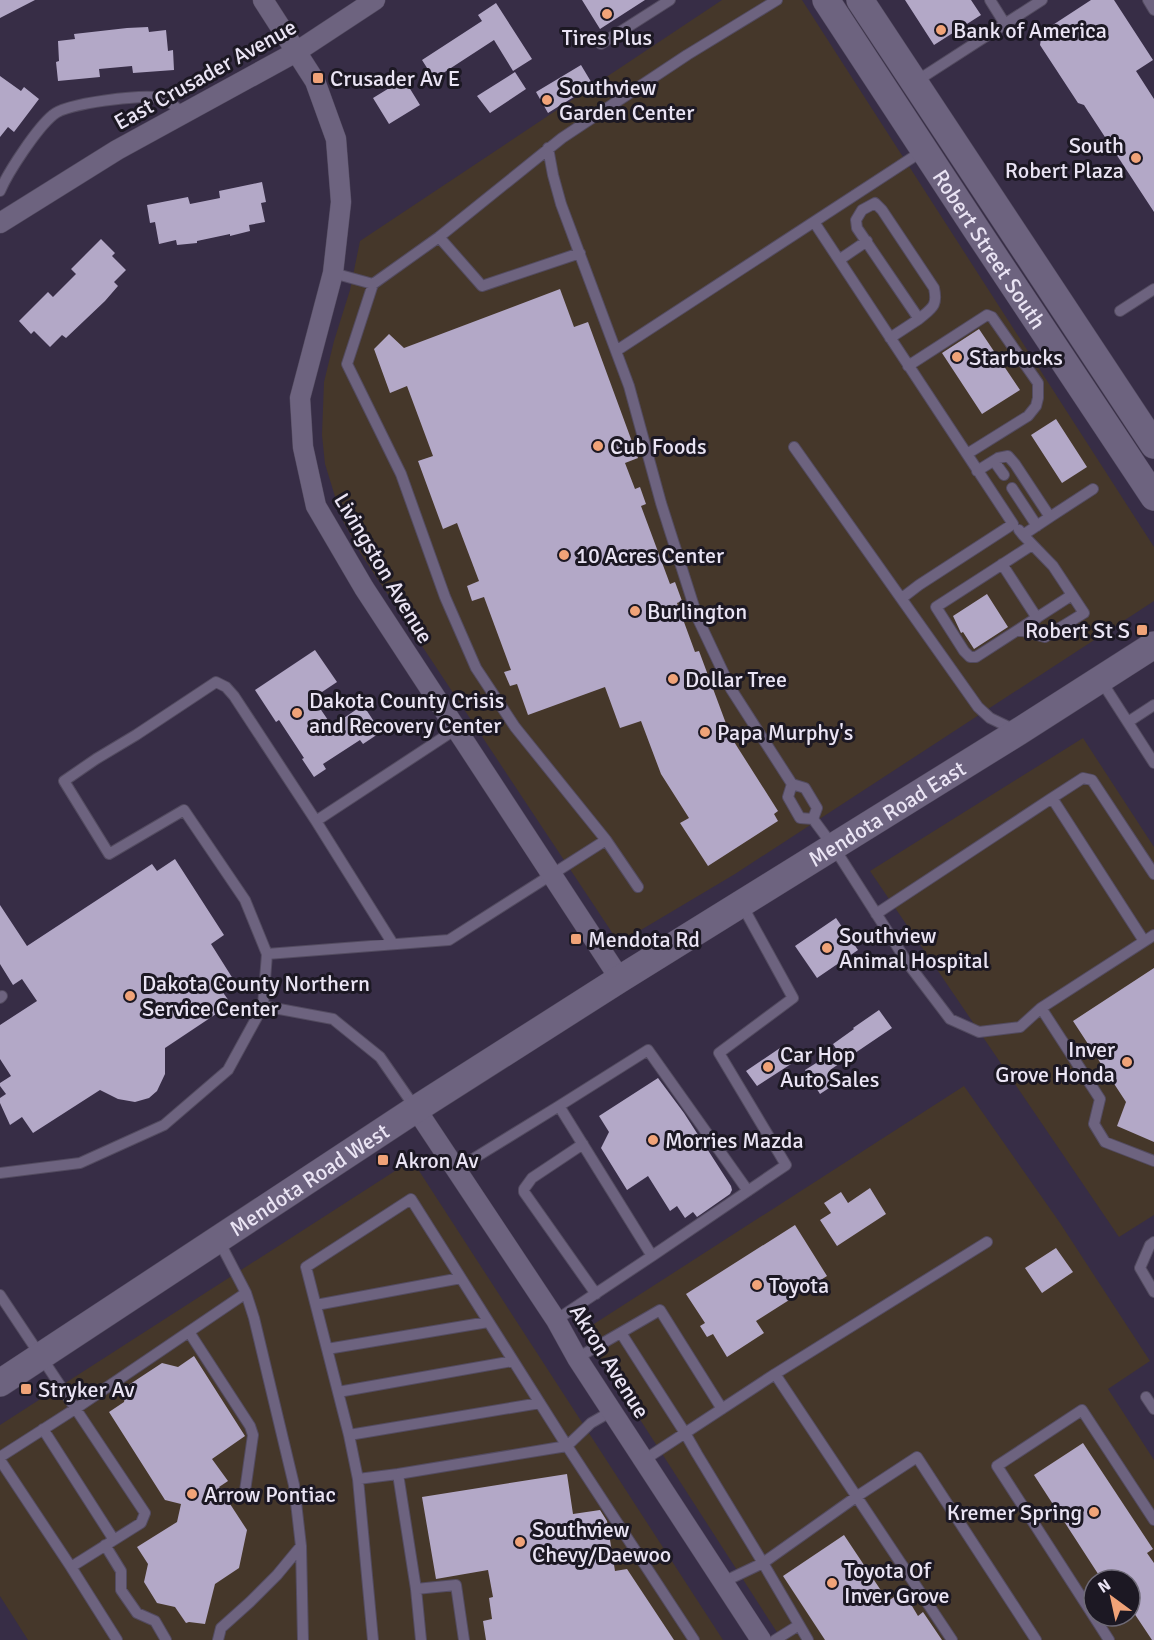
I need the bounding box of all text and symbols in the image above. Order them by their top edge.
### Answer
marker: Tires Plus [600,7,614,21]
street label: East Crusader Avenue [109,13,301,136]
place label: Bank of America [953,17,1107,44]
marker: Bank of America [934,23,948,37]
place label: Tires Plus [562,24,652,51]
place label: Crusader Av E [330,65,460,92]
marker: Crusader Av E [311,71,325,85]
place label: Southview Garden Center [559,74,694,126]
marker: Southview Garden Center [540,93,554,107]
place label: South Robert Plaza [1005,132,1124,184]
marker: South Robert Plaza [1129,151,1143,165]
street label: Robert Street South [927,164,1052,334]
place label: Starbucks [969,344,1063,371]
marker: Starbucks [950,350,964,364]
place label: Cub Foods [610,433,707,460]
marker: Cub Foods [591,439,605,453]
street label: Livingston Avenue [328,488,439,648]
place label: 10 Acres Center [576,542,724,569]
marker: 10 Acres Center [557,548,571,562]
place label: Burlington [647,598,747,625]
marker: Burlington [628,604,642,618]
place label: Robert St S [1025,617,1130,644]
marker: Robert St S [1135,623,1149,637]
place label: Dollar Tree [685,666,787,693]
marker: Dollar Tree [666,672,680,686]
place label: Dakota County Crisis and Recovery Center [309,687,504,739]
marker: Dakota County Crisis and Recovery Center [290,706,304,720]
place label: Papa Murphy's [717,719,853,746]
marker: Papa Murphy's [698,725,712,739]
street label: Mendota Road East [803,755,971,873]
place label: Southview Animal Hospital [839,922,989,974]
place label: Mendota Rd [588,926,700,953]
marker: Mendota Rd [569,932,583,946]
marker: Southview Animal Hospital [820,941,834,955]
place label: Dakota County Northern Service Center [142,970,370,1022]
marker: Dakota County Northern Service Center [123,989,137,1003]
place label: Inver Grove Honda [995,1036,1115,1088]
place label: Car Hop Auto Sales [780,1041,879,1093]
marker: Inver Grove Honda [1120,1055,1134,1069]
marker: Car Hop Auto Sales [761,1060,775,1074]
street label: Mendota Road West [224,1117,394,1242]
place label: Morries Mazda [665,1127,804,1154]
marker: Morries Mazda [646,1133,660,1147]
place label: Akron Av [395,1147,479,1174]
marker: Akron Av [376,1153,390,1167]
place label: Toyota [769,1272,829,1299]
marker: Toyota [750,1278,764,1292]
street label: Akron Avenue [564,1299,655,1423]
place label: Stryker Av [38,1376,135,1403]
marker: Stryker Av [19,1382,33,1396]
place label: Arrow Pontiac [204,1481,336,1508]
marker: Arrow Pontiac [185,1487,199,1501]
place label: Kremer Spring [947,1499,1082,1526]
marker: Kremer Spring [1087,1505,1101,1519]
place label: Southview Chevy/Daewoo [532,1516,671,1568]
marker: Southview Chevy/Daewoo [513,1535,527,1549]
place label: Toyota Of Inver Grove [844,1557,950,1609]
north arrow [1082,1568,1142,1628]
text: N [1094,1575,1114,1598]
marker: Toyota Of Inver Grove [825,1576,839,1590]

